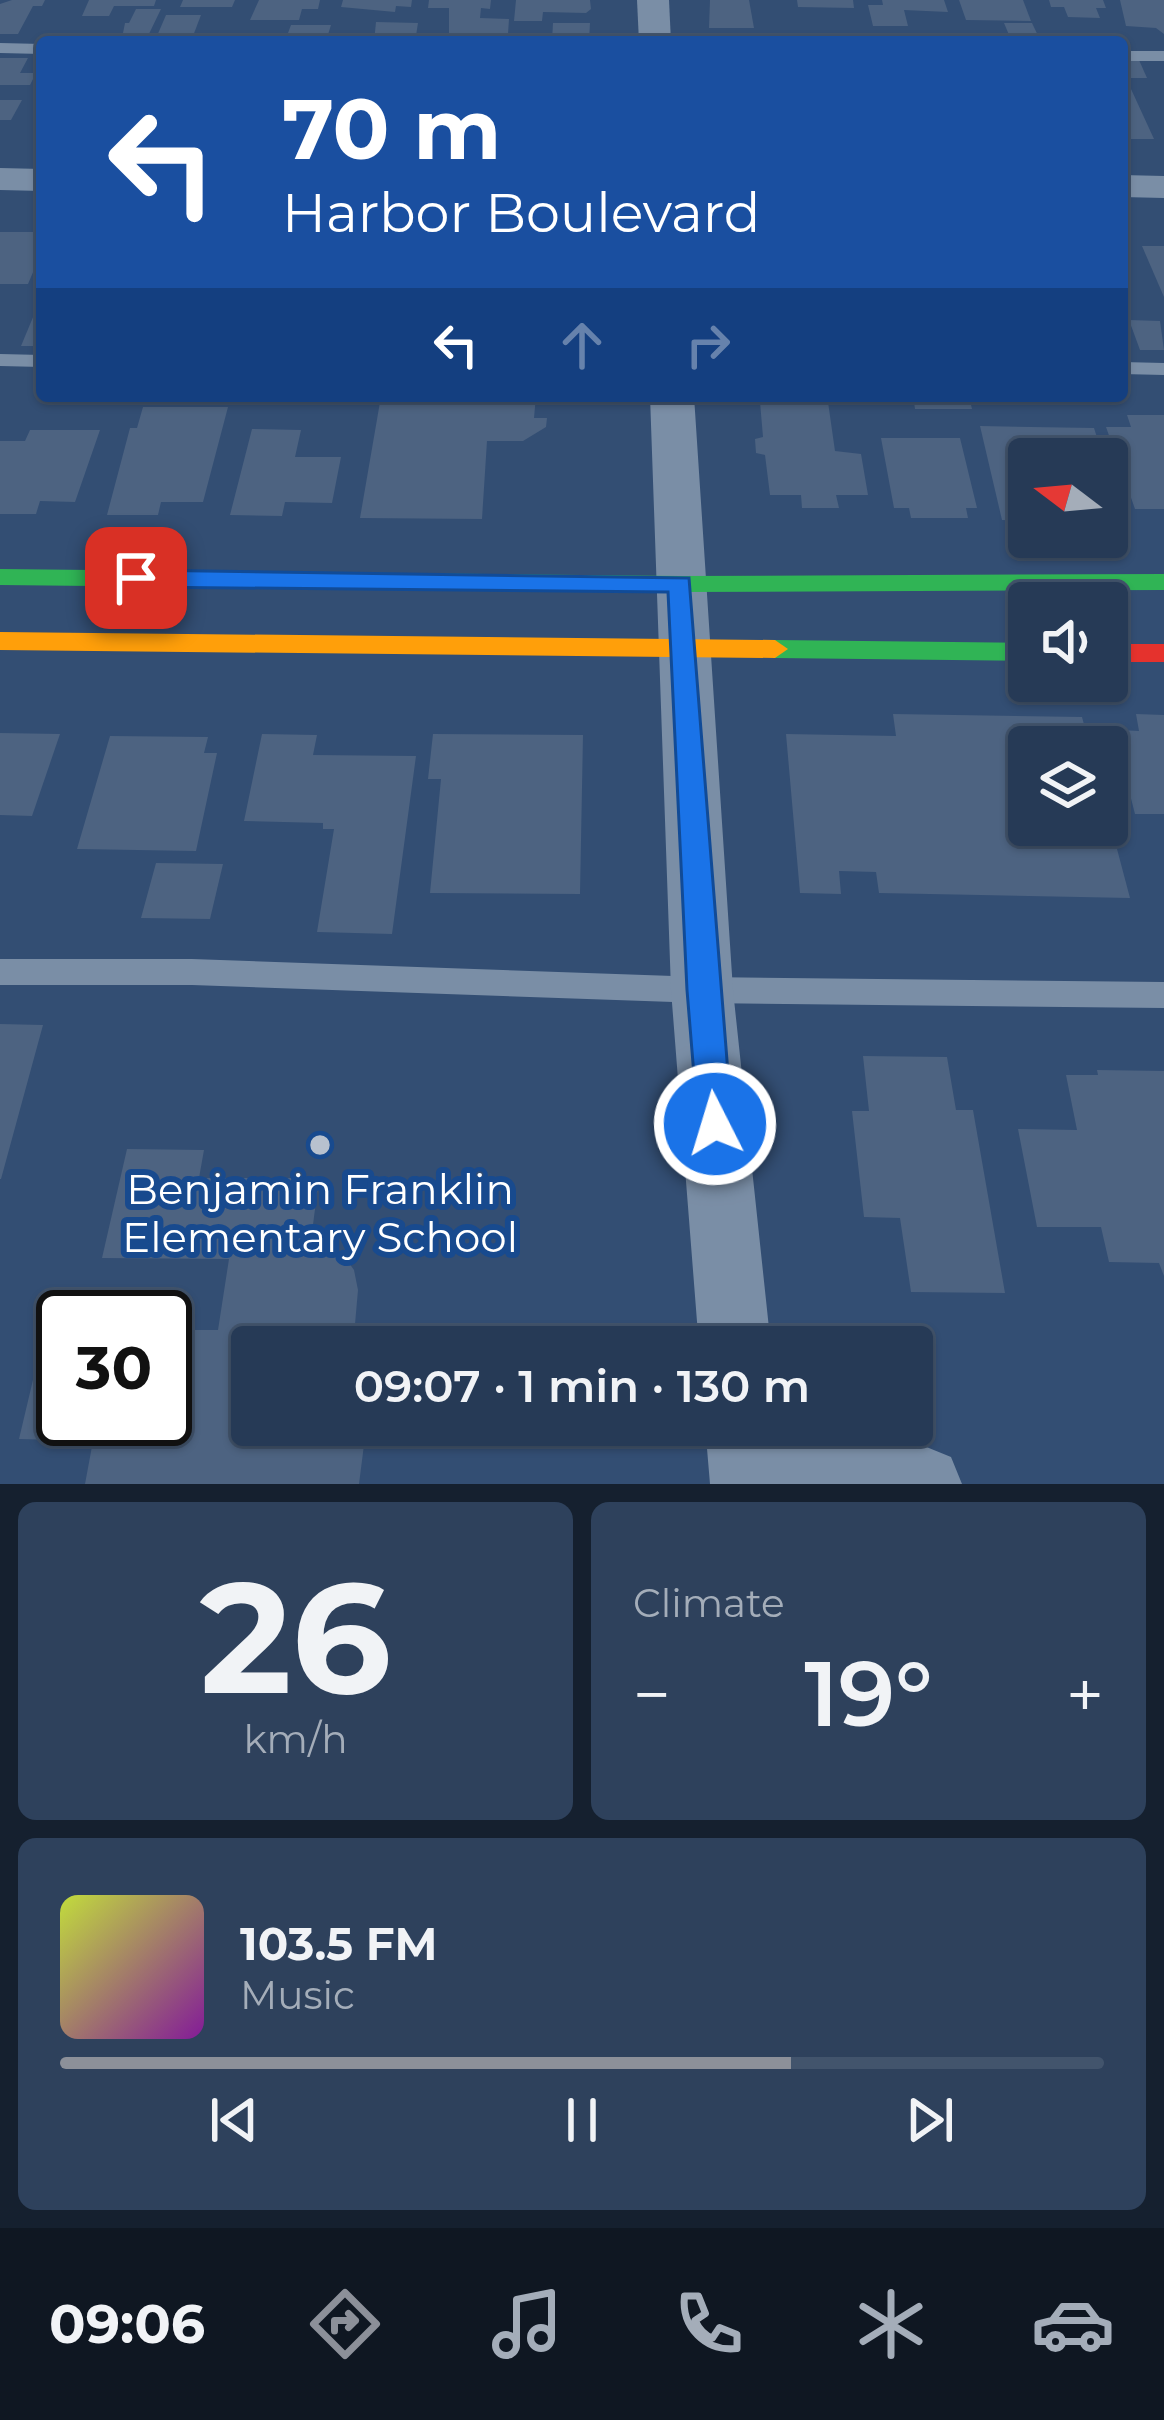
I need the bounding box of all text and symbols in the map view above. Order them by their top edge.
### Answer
text: 70 m [282,78,501,180]
icon: left [84,84,240,240]
text: Harbor Boulevard [282,180,760,246]
icon: left [423,312,489,378]
icon: ahead [549,312,615,378]
icon: right [675,312,741,378]
north arrow [1008,438,1128,558]
map controls [1008,438,1128,846]
pin [85,527,187,629]
icon: arrive [103,545,169,611]
button: sound [1008,582,1128,702]
button: layers [1008,726,1128,846]
position arrow [652,1061,778,1187]
marker: Benjamin Franklin Elementary School [307,1132,333,1158]
place label: Benjamin Franklin Elementary School [122,1163,518,1263]
speed limit sign: 30 [36,1290,192,1446]
text: 09:07 · 1 min · 130 m [354,1358,810,1413]
text: 26 [200,1542,391,1732]
text: Climate [633,1579,785,1627]
text: 19° [804,1639,933,1749]
text: − [633,1654,671,1735]
text: + [1066,1654,1104,1735]
text: km/h [243,1715,348,1763]
text: 103.5 FM [240,1916,437,1971]
text: Music [240,1971,355,2019]
icon: previous [201,2087,267,2153]
icon: pause [549,2087,615,2153]
icon: next [897,2087,963,2153]
icon: directions [303,2282,387,2366]
icon: music [485,2282,569,2366]
icon: phone [667,2282,751,2366]
icon: climate [849,2282,933,2366]
icon: car [1031,2282,1115,2366]
text: 09:06 [49,2291,205,2357]

